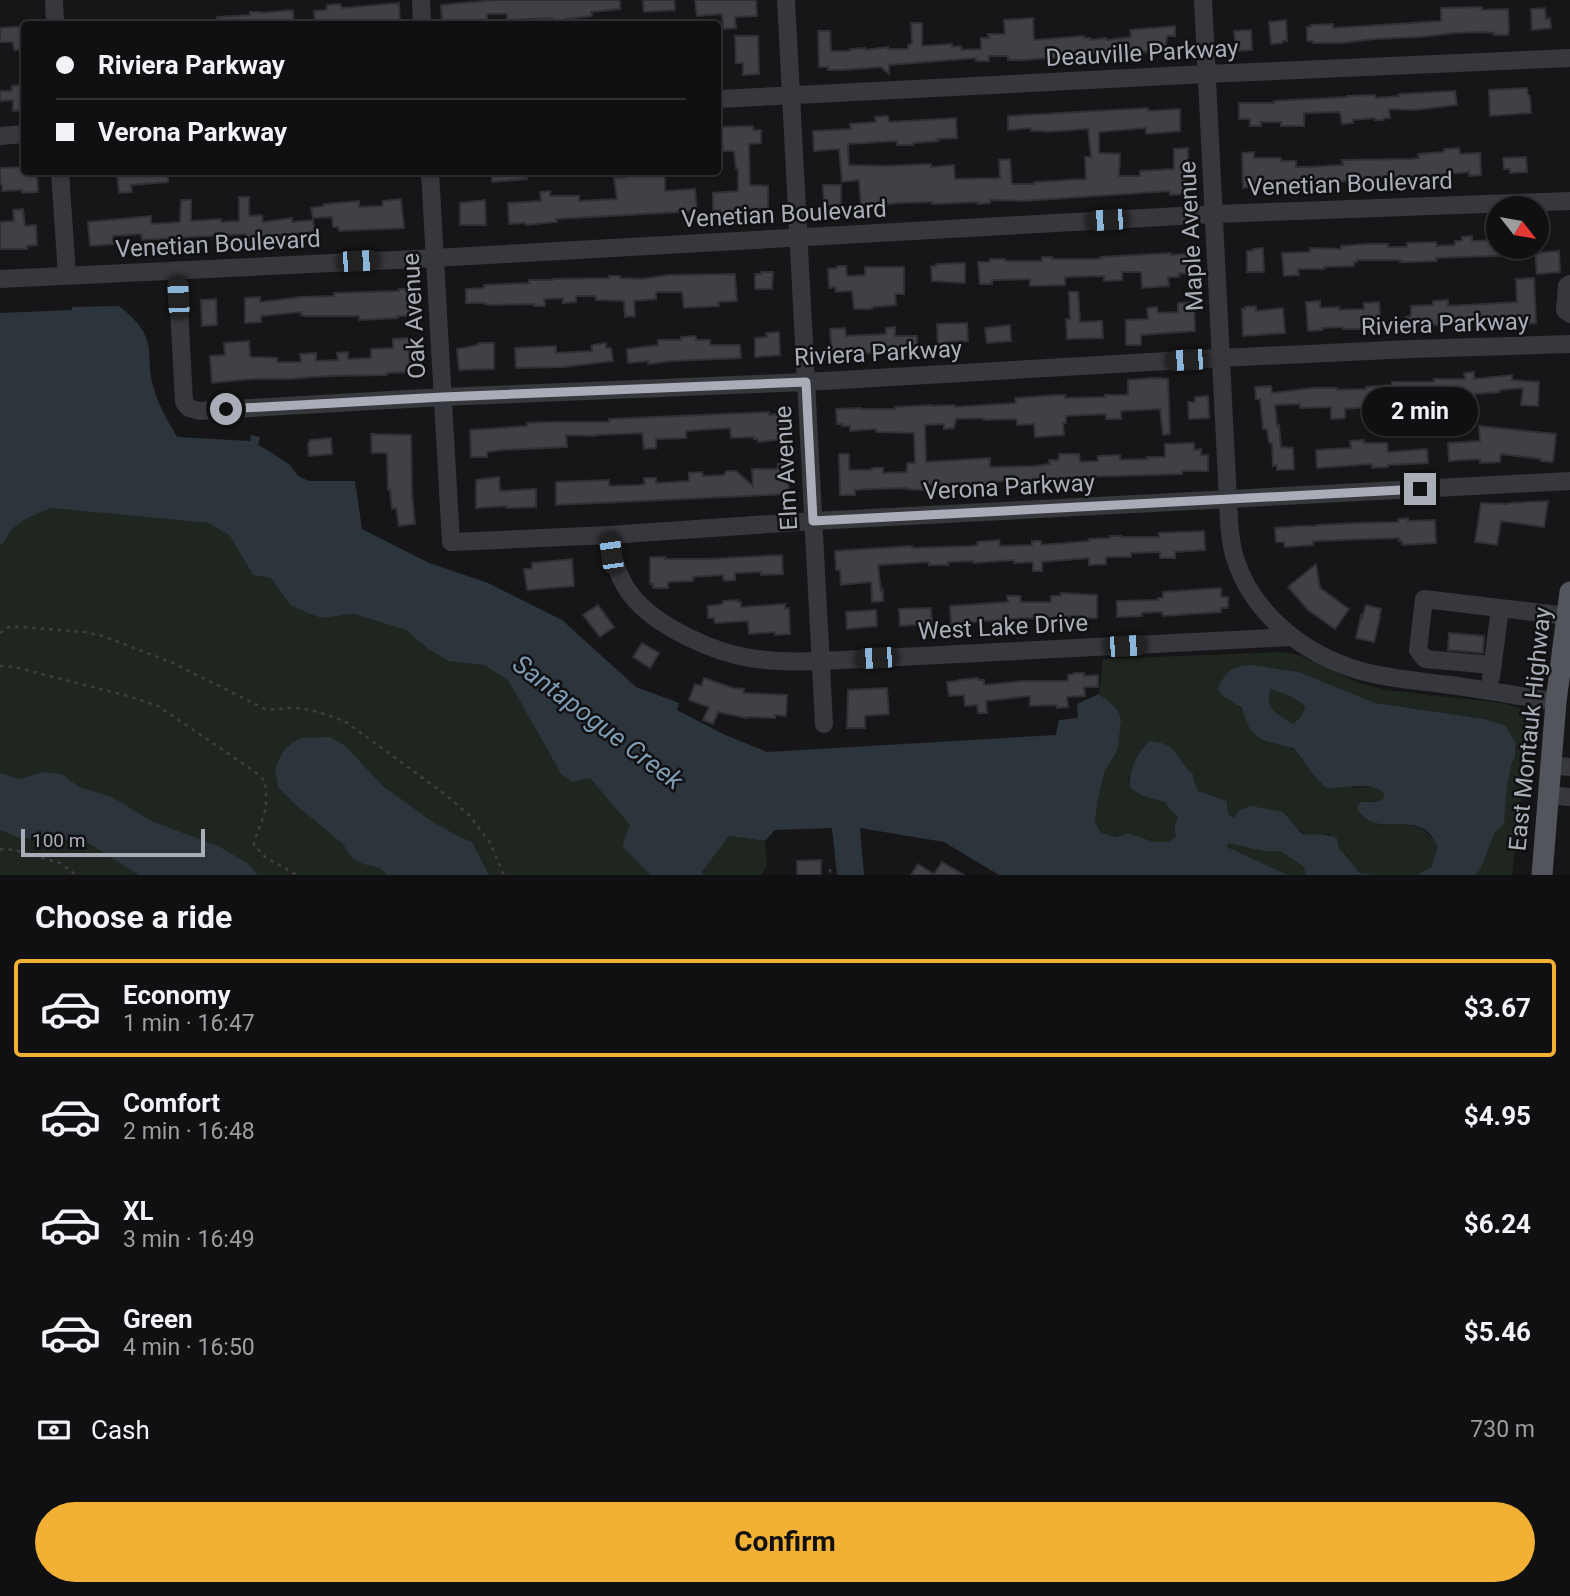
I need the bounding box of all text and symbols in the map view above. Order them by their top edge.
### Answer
street label: Deauville Parkway [1045,34,1240,72]
text: Riviera Parkway [98,50,285,80]
text: Verona Parkway [98,117,287,147]
street label: Maple Avenue [1173,160,1209,312]
street label: Venetian Boulevard [1247,166,1453,202]
street label: Venetian Boulevard [681,195,887,233]
north arrow [1486,196,1549,259]
map controls [1486,196,1549,259]
car [1086,208,1129,232]
street label: Venetian Boulevard [115,225,321,263]
car [337,249,380,273]
street label: Oak Avenue [397,252,431,380]
car [167,275,190,319]
street label: Riviera Parkway [1361,307,1530,341]
street label: Riviera Parkway [793,335,963,371]
car [1166,348,1209,372]
callout: 2 min [1362,388,1478,436]
route start [210,393,242,425]
text: 2 min [1391,398,1449,425]
street label: Elm Avenue [769,405,803,531]
street label: Verona Parkway [922,468,1096,505]
route end [1404,473,1436,505]
car [598,531,625,575]
street label: East Montauk Highway [1503,605,1557,852]
street label: West Lake Drive [917,609,1089,645]
car [1104,634,1147,658]
car [855,646,898,670]
water label: Santapogue Creek [507,648,690,796]
scale bar [21,826,205,858]
text: 100 m [32,829,85,852]
text: Choose a ride [35,898,232,936]
icon: car [39,977,102,1040]
text: Economy [123,980,230,1010]
text: $3.67 [1464,993,1531,1023]
text: 1 min · 16:47 [123,1010,255,1037]
icon: car [39,1085,102,1148]
text: Comfort [123,1088,220,1118]
text: $4.95 [1464,1101,1531,1131]
text: 2 min · 16:48 [123,1118,255,1145]
icon: car [39,1193,102,1256]
text: XL [123,1196,154,1226]
text: $6.24 [1464,1209,1531,1239]
text: 3 min · 16:49 [123,1226,255,1253]
icon: car [39,1301,102,1364]
text: Green [123,1304,193,1334]
text: $5.46 [1464,1317,1531,1347]
text: 4 min · 16:50 [123,1334,255,1361]
icon: cash [35,1411,73,1449]
text: Cash [91,1415,150,1445]
text: 730 m [1470,1416,1535,1443]
button: Confirm [35,1502,1535,1582]

